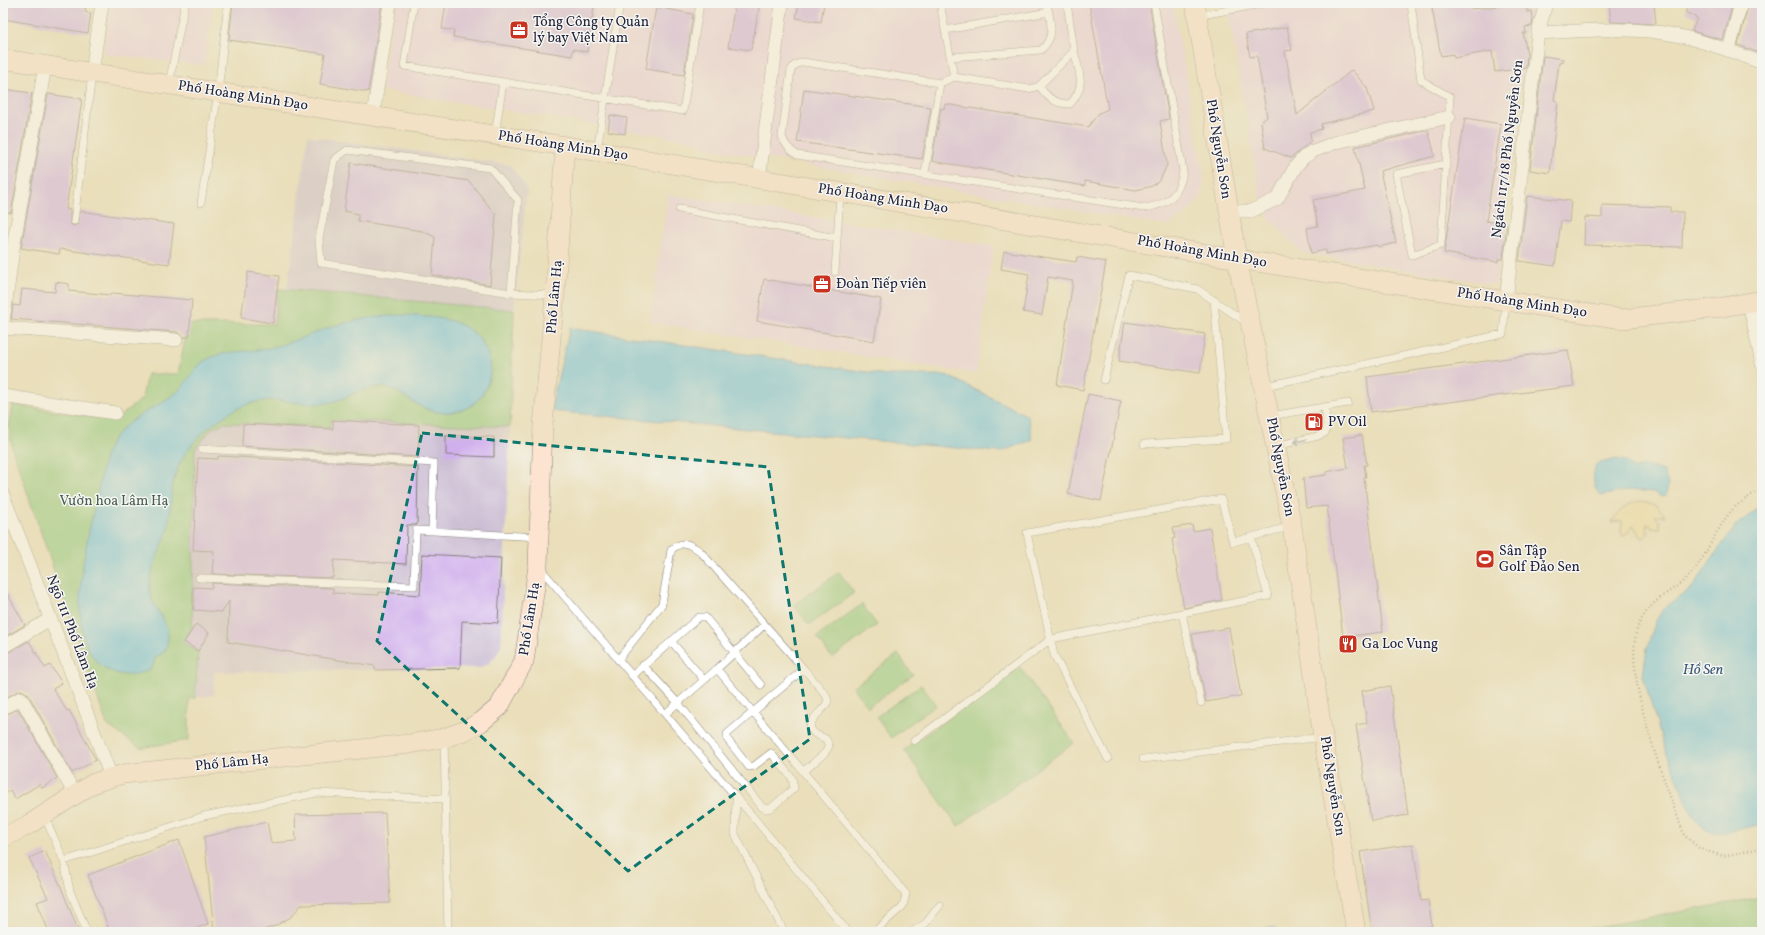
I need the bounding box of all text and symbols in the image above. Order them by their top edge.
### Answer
place label: Tổng Công ty Quản lý bay Việt Nam [533,13,649,48]
office icon: Tổng Công ty Quản lý bay Việt Nam [508,19,530,41]
street label: Ngách 117/18 Phố Nguyễn Sơn [1488,59,1528,239]
street label: Phố Hoàng Minh Đạo [177,76,309,116]
street label: Phố Nguyễn Sơn [1201,98,1235,200]
street label: Phố Hoàng Minh Đạo [497,126,629,166]
street label: Phố Hoàng Minh Đạo [817,179,949,219]
street label: Phố Hoàng Minh Đạo [1136,231,1268,273]
street label: Phố Lâm Hạ [542,259,568,335]
office icon: Đoàn Tiếp viên [811,273,833,295]
place label: Đoàn Tiếp viên [836,275,927,294]
street label: Phố Hoàng Minh Đạo [1456,283,1588,323]
fuel station icon: PV Oil [1303,411,1325,433]
place label: PV Oil [1328,413,1367,432]
street label: Phố Nguyễn Sơn [1261,416,1299,518]
one-way arrow [1294,437,1307,445]
park label: Vườn hoa Lâm Hạ [59,492,169,511]
place label: Sân Tập Golf Đảo Sen [1499,542,1580,577]
sports icon: Sân Tập Golf Đảo Sen [1474,548,1496,570]
street label: Ngõ 111 Phố Lâm Hạ [41,572,103,692]
street label: Phố Lâm Hạ [515,581,545,657]
restaurant icon: Ga Loc Vung [1337,633,1359,655]
place label: Ga Loc Vung [1362,635,1438,654]
water label: Hồ Sen [1683,660,1724,681]
street label: Phố Nguyễn Sơn [1315,735,1349,837]
street label: Phố Lâm Hạ [194,750,270,776]

